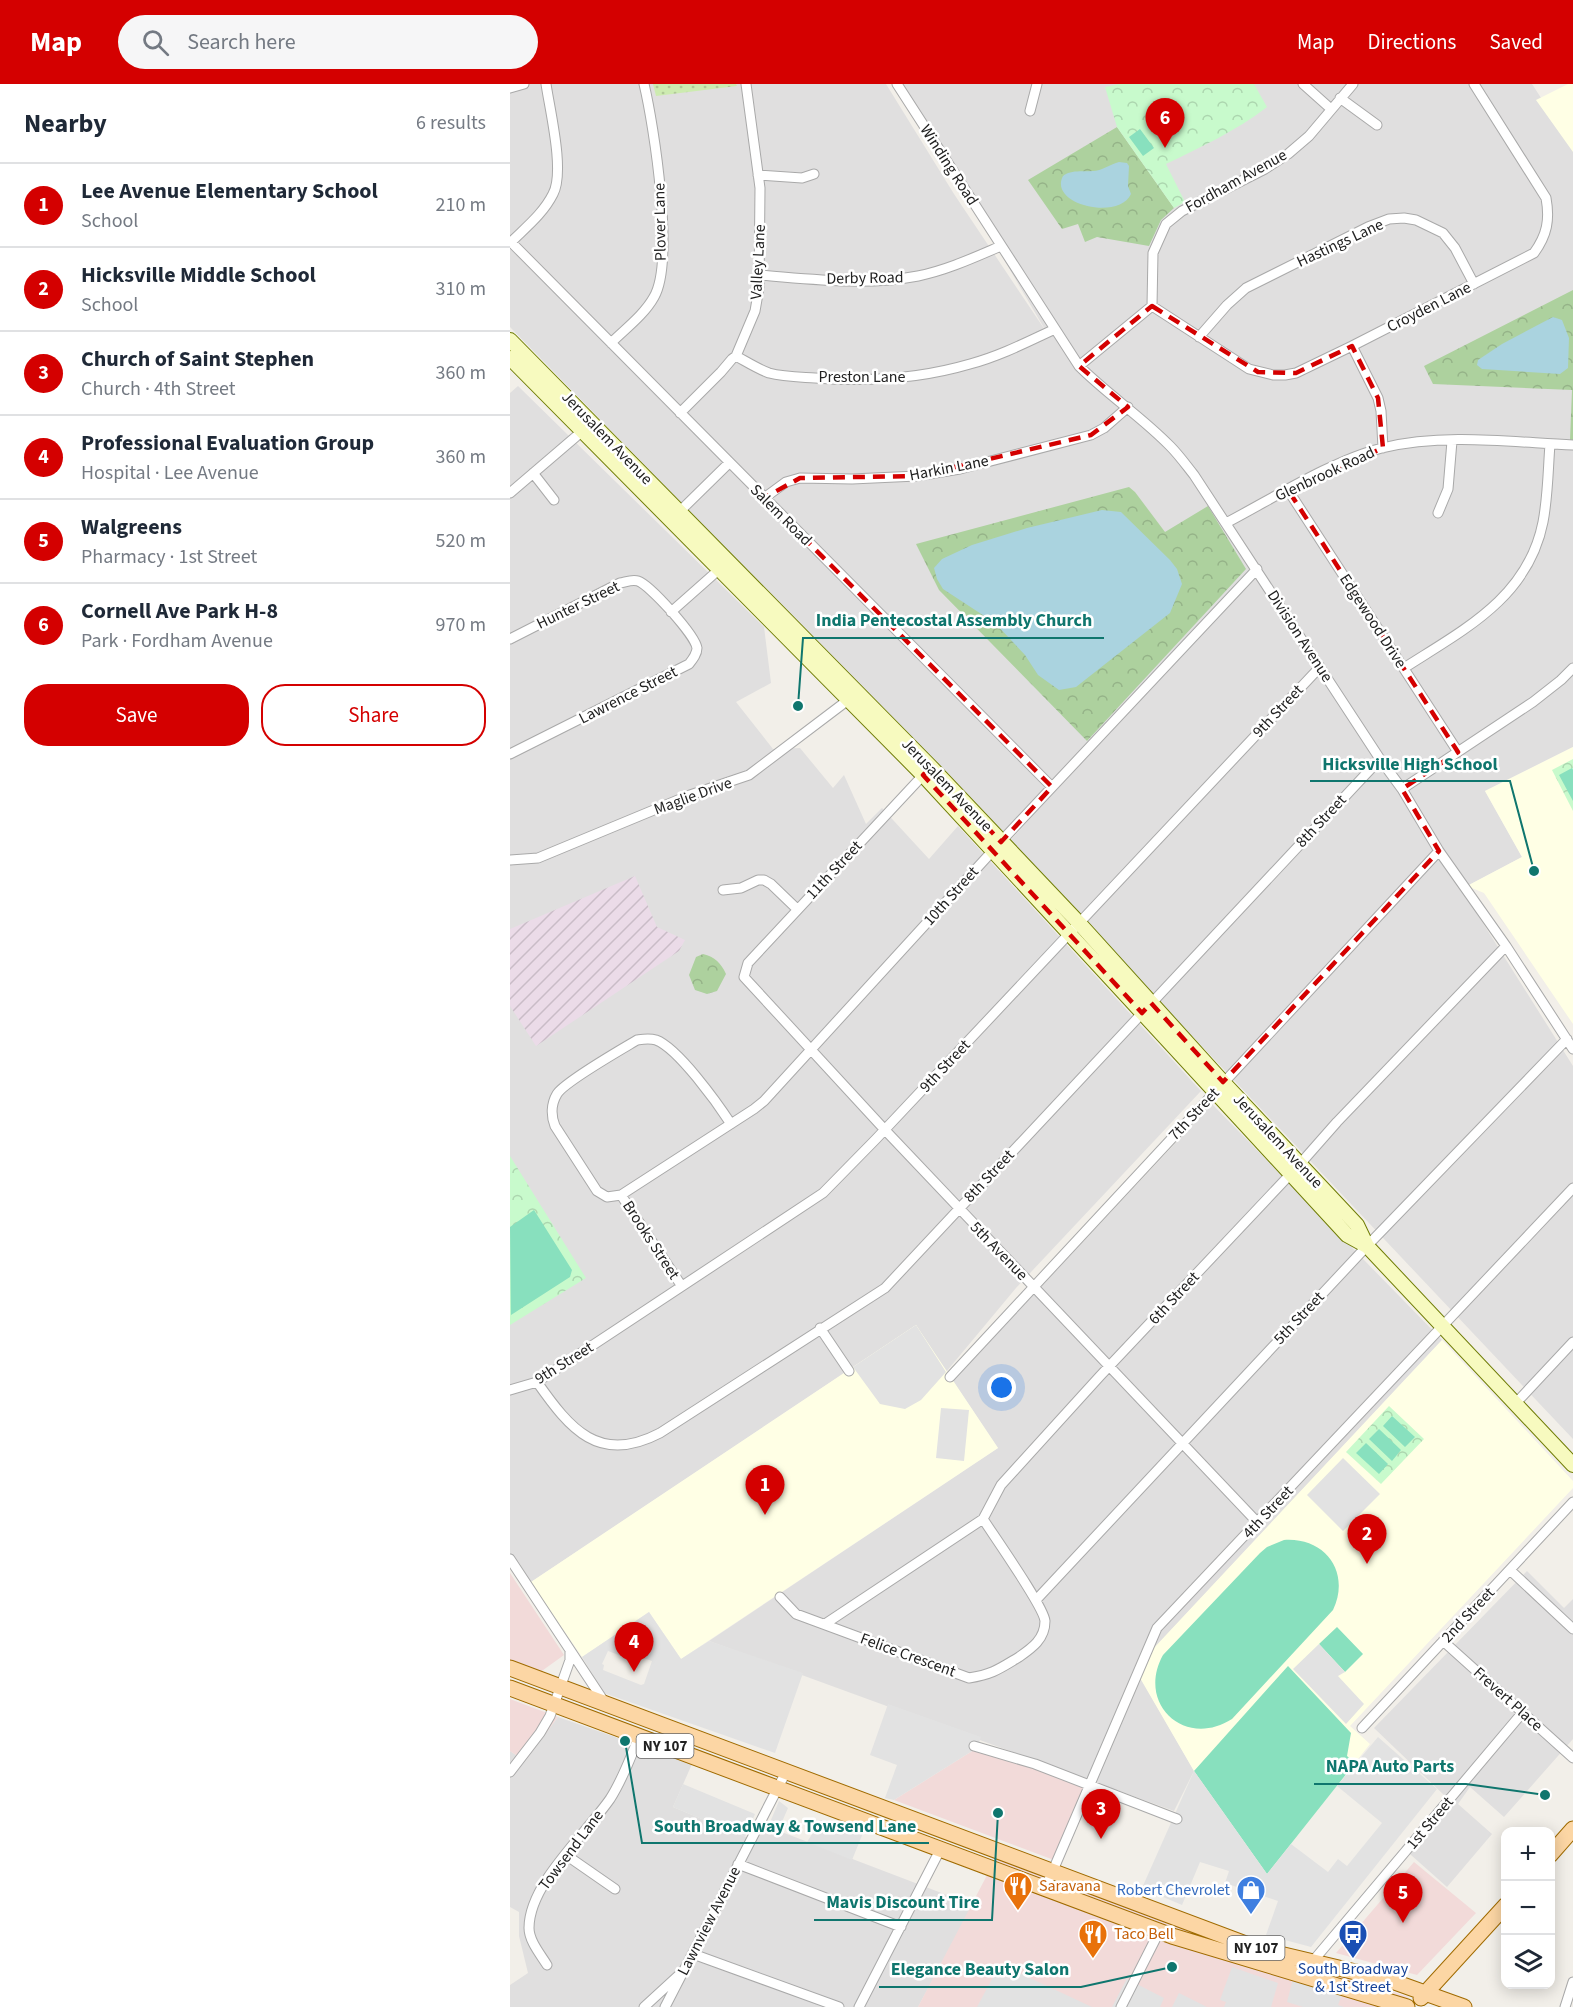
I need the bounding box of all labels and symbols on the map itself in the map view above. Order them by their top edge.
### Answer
pin: 6 [1146,98,1184,148]
street label: Winding Road [915,120,983,210]
street label: Fordham Avenue [1181,144,1291,218]
street label: Plover Lane [648,183,672,261]
street label: Hastings Lane [1293,213,1387,273]
street label: Valley Lane [745,224,771,300]
street label: Derby Road [826,266,904,290]
street label: Croyden Lane [1383,276,1475,338]
street label: Preston Lane [818,366,906,388]
street label: Jerusalem Avenue [557,386,657,490]
street label: Glenbrook Road [1272,441,1378,507]
street label: Harkin Lane [907,450,991,486]
street label: Salem Road [745,479,817,551]
street label: Edgewood Drive [1334,569,1412,673]
street label: Hunter Street [533,575,624,635]
street label: Division Avenue [1262,586,1338,686]
callout: India Pentecostal Assembly Church [803,602,1104,638]
text: India Pentecostal Assembly Church [816,608,1092,633]
street label: Lawrence Street [575,661,681,729]
street label: 9th Street [1248,679,1309,742]
street label: Jerusalem Avenue [897,733,997,837]
callout: Hicksville High School [1310,745,1510,781]
text: Hicksville High School [1322,752,1498,777]
street label: Maglie Drive [651,772,735,820]
street label: 8th Street [1291,789,1352,852]
street label: 11th Street [801,835,867,904]
street label: 10th Street [918,861,984,931]
street label: 9th Street [915,1034,976,1097]
street label: 7th Street [1164,1082,1225,1145]
street label: Jerusalem Avenue [1228,1089,1328,1193]
street label: 8th Street [959,1144,1020,1207]
street label: Brooks Street [617,1196,685,1284]
street label: 5th Avenue [965,1217,1033,1286]
street label: 6th Street [1144,1266,1205,1329]
street label: 5th Street [1269,1286,1330,1349]
street label: 9th Street [530,1336,598,1390]
your location [987,1373,1016,1402]
pin: 1 [746,1466,784,1515]
street label: 4th Street [1238,1480,1299,1543]
pin: 2 [1348,1514,1386,1564]
street label: 2nd Street [1436,1582,1500,1648]
pin: 4 [614,1622,654,1672]
street label: Felice Crescent [857,1628,959,1683]
street label: Frevert Place [1468,1662,1548,1736]
road number: NY 107 [636,1734,694,1758]
callout: NAPA Auto Parts [1314,1748,1466,1784]
text: NAPA Auto Parts [1326,1754,1454,1779]
pin: 3 [1082,1790,1120,1839]
street label: 1st Street [1401,1791,1459,1854]
street label: Towsend Lane [533,1805,609,1895]
callout: South Broadway & Towsend Lane [642,1807,929,1843]
text: South Broadway & Towsend Lane [654,1814,916,1839]
street label: Lawnview Avenue [672,1863,746,1979]
restaurant icon: Saravana [1002,1870,1034,1912]
shop icon: Robert Chevrolet [1235,1874,1267,1916]
pin: 5 [1384,1874,1422,1923]
place label: Saravana [1039,1875,1101,1897]
place label: Robert Chevrolet [1117,1879,1231,1901]
callout: Mavis Discount Tire [814,1884,992,1920]
text: Mavis Discount Tire [826,1890,980,1915]
restaurant icon: Taco Bell [1077,1918,1109,1960]
bus stop icon: South Broadway & 1st Street [1337,1918,1369,1960]
place label: Taco Bell [1114,1923,1174,1945]
road number: NY 107 [1228,1936,1284,1960]
callout: Elegance Beauty Salon [879,1951,1081,1987]
text: Elegance Beauty Salon [891,1957,1069,1982]
place label: South Broadway & 1st Street [1298,1958,1409,1998]

